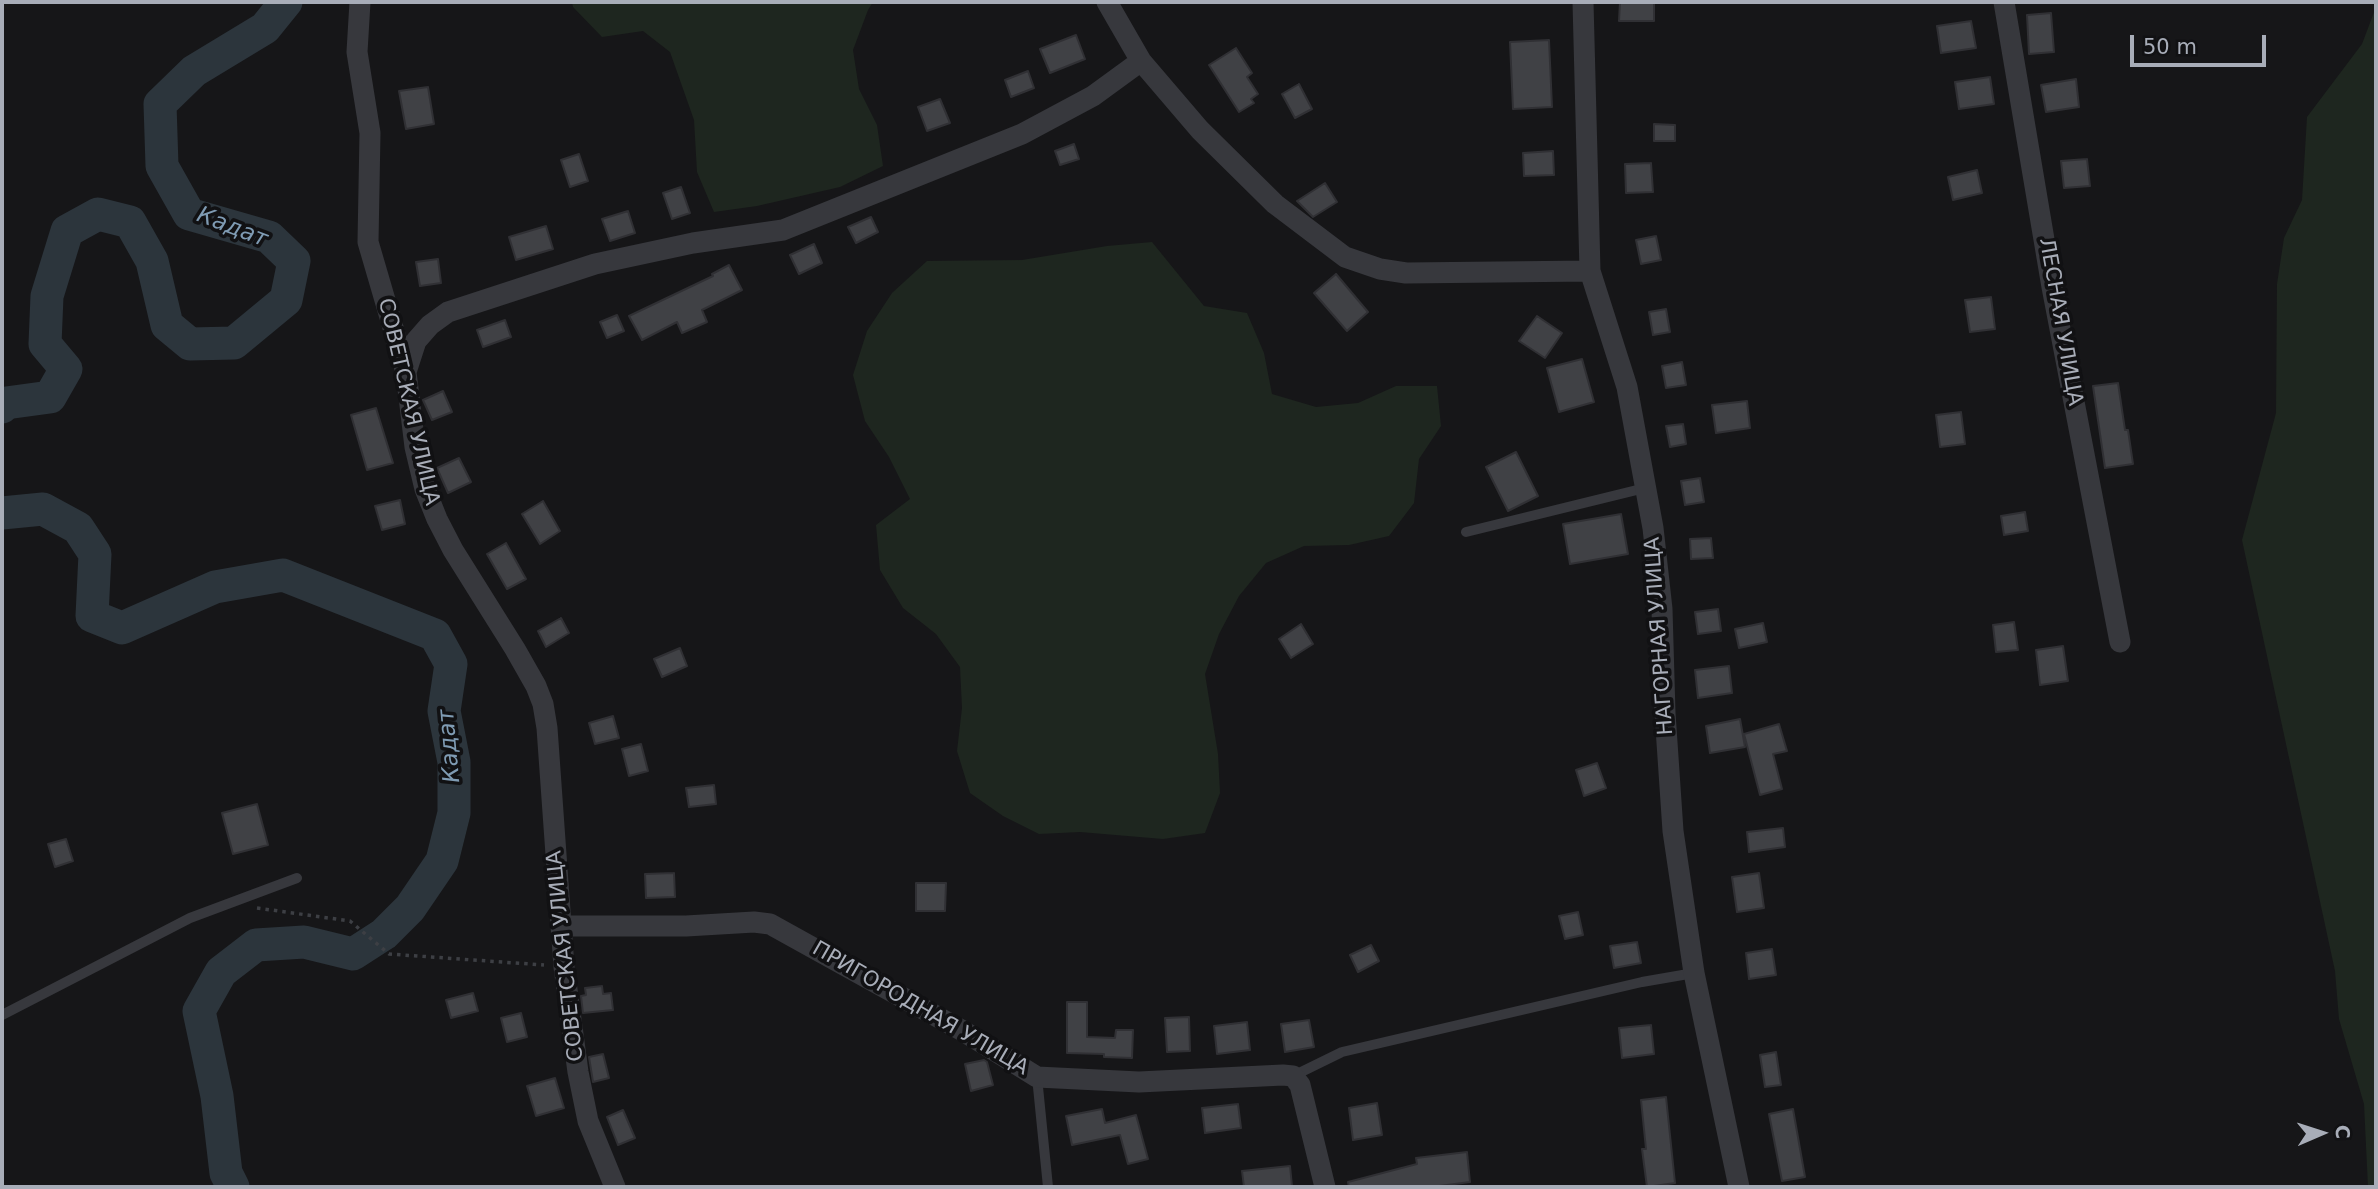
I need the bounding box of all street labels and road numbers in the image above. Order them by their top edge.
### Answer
street label: ЛЕСНАЯ УЛИЦА [2033,236,2087,408]
street label: СОВЕТСКАЯ УЛИЦА [372,296,444,508]
street label: НАГОРНАЯ УЛИЦА [1641,536,1679,736]
street label: СОВЕТСКАЯ УЛИЦА [542,849,590,1063]
street label: ПРИГОРОДНАЯ УЛИЦА [807,937,1033,1081]

